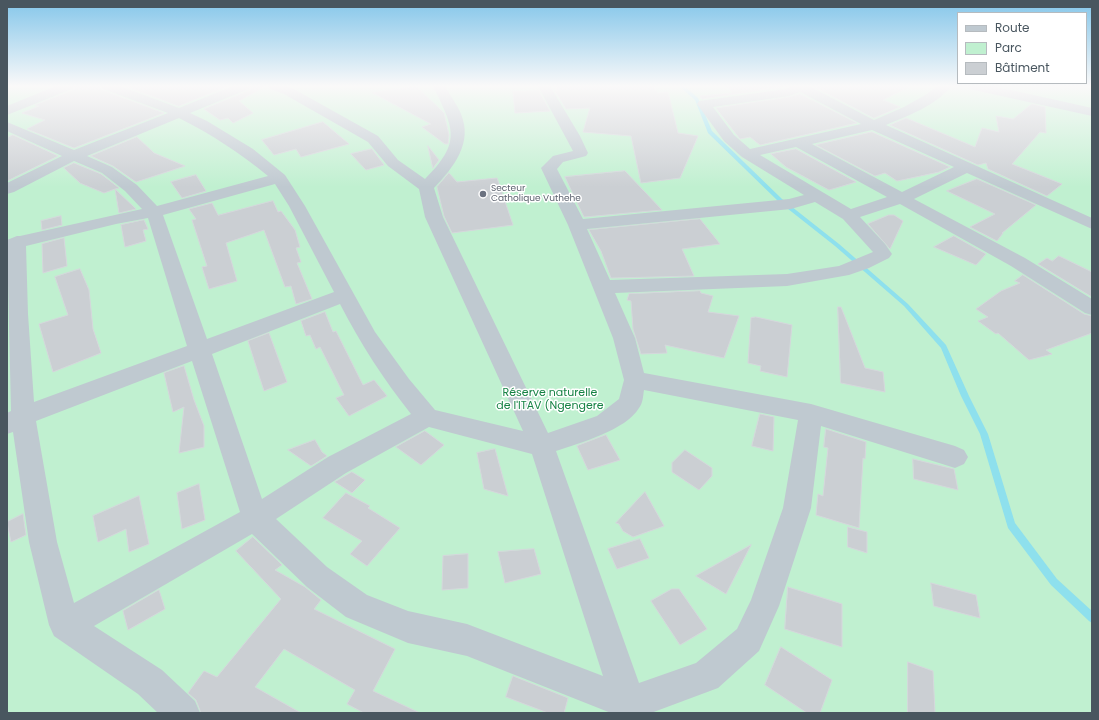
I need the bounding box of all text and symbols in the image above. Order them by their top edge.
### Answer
legend [957,12,1087,84]
text: Route [995,19,1029,36]
text: Parc [995,39,1022,56]
text: Bâtiment [995,59,1050,76]
place label: Secteur Catholique Vuthehe [491,184,581,205]
marker: Secteur Catholique Vuthehe [478,189,488,199]
park label: Réserve naturelle de l'ITAV (Ngengere [496,386,604,412]

